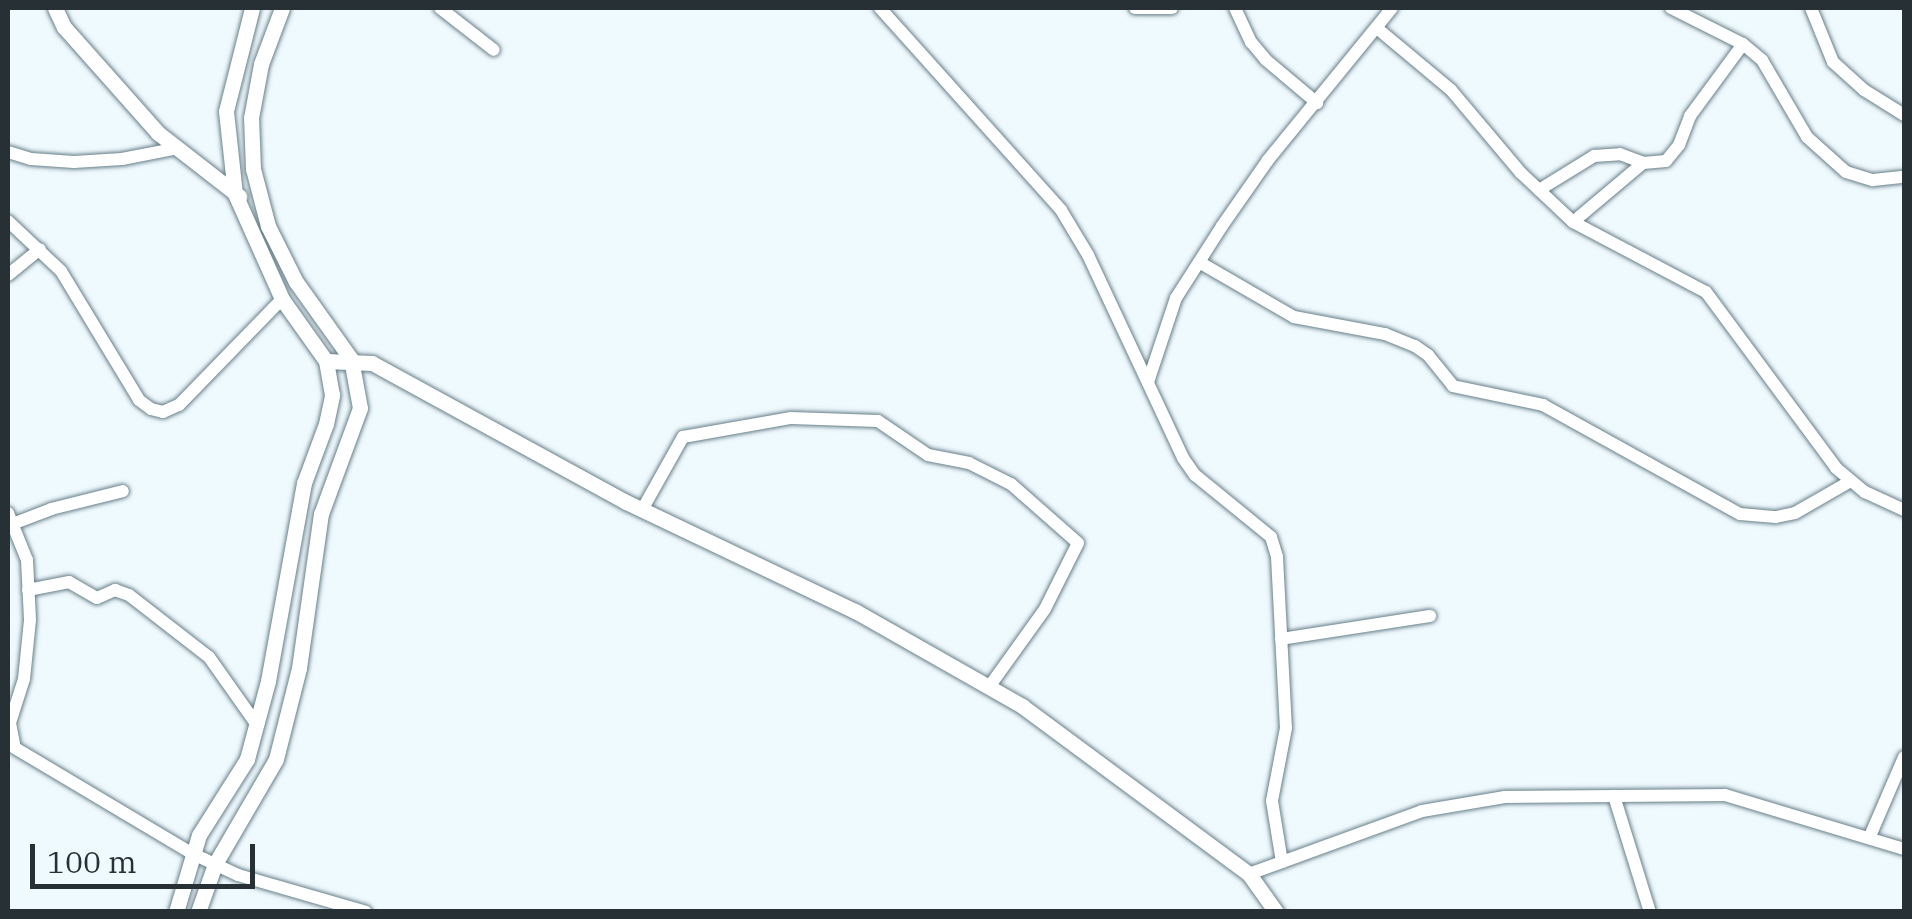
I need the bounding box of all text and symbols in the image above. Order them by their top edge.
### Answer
scale bar [35,824,260,886]
text: 100 m [47,842,137,881]

